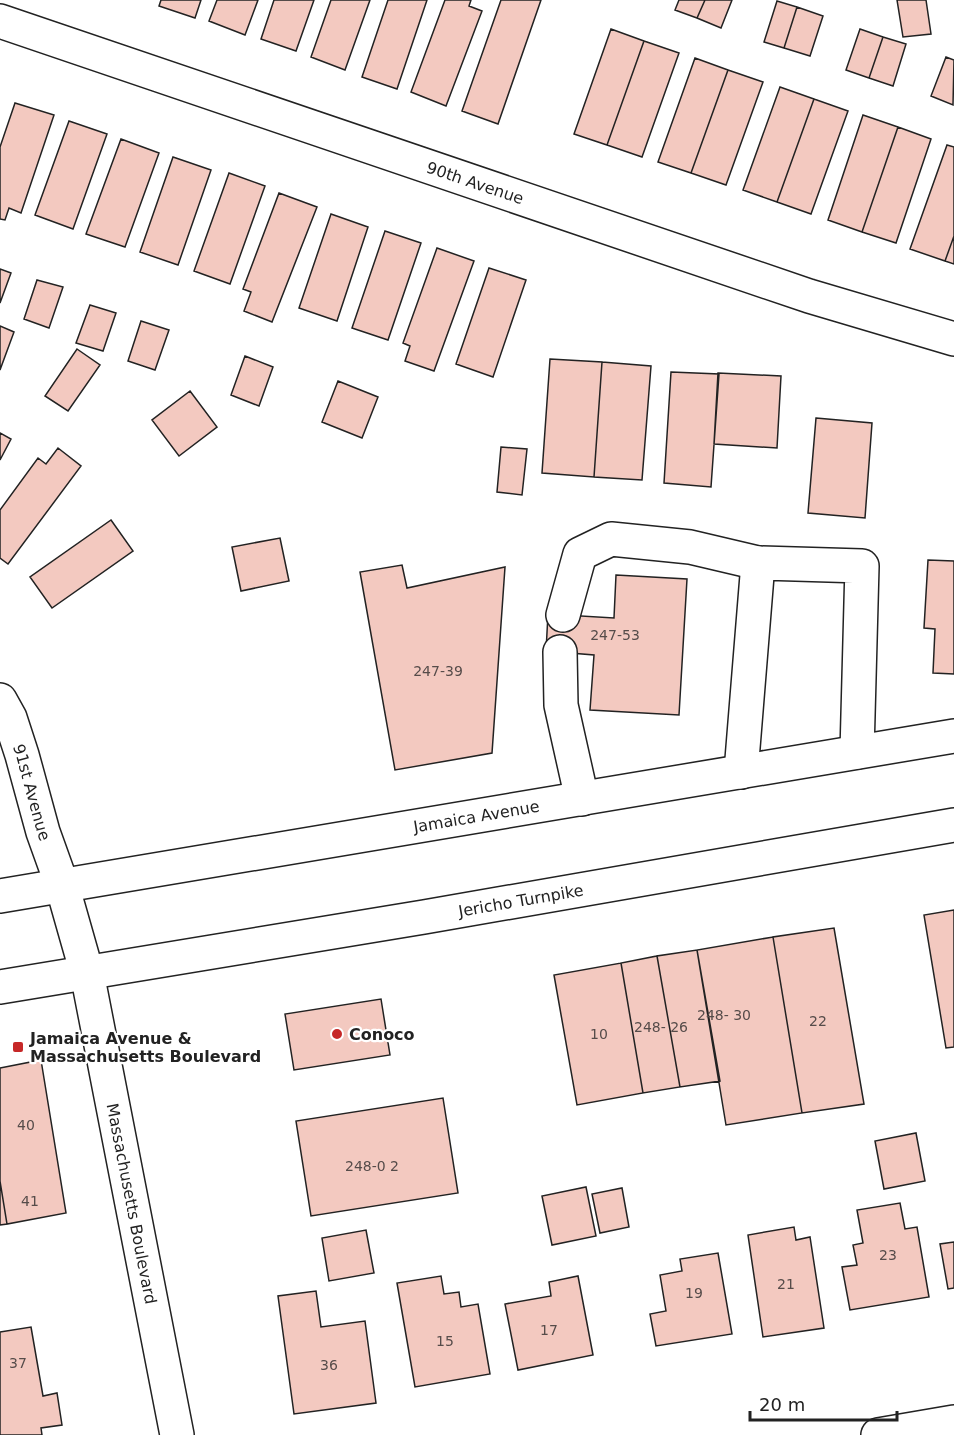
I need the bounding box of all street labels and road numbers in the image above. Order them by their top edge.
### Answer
street label: 90th Avenue [424,157,526,208]
street label: 91st Avenue [9,741,55,843]
street label: Jamaica Avenue [411,796,541,836]
street label: Jericho Turnpike [456,880,585,921]
street label: Massachusetts Boulevard [103,1101,161,1306]

